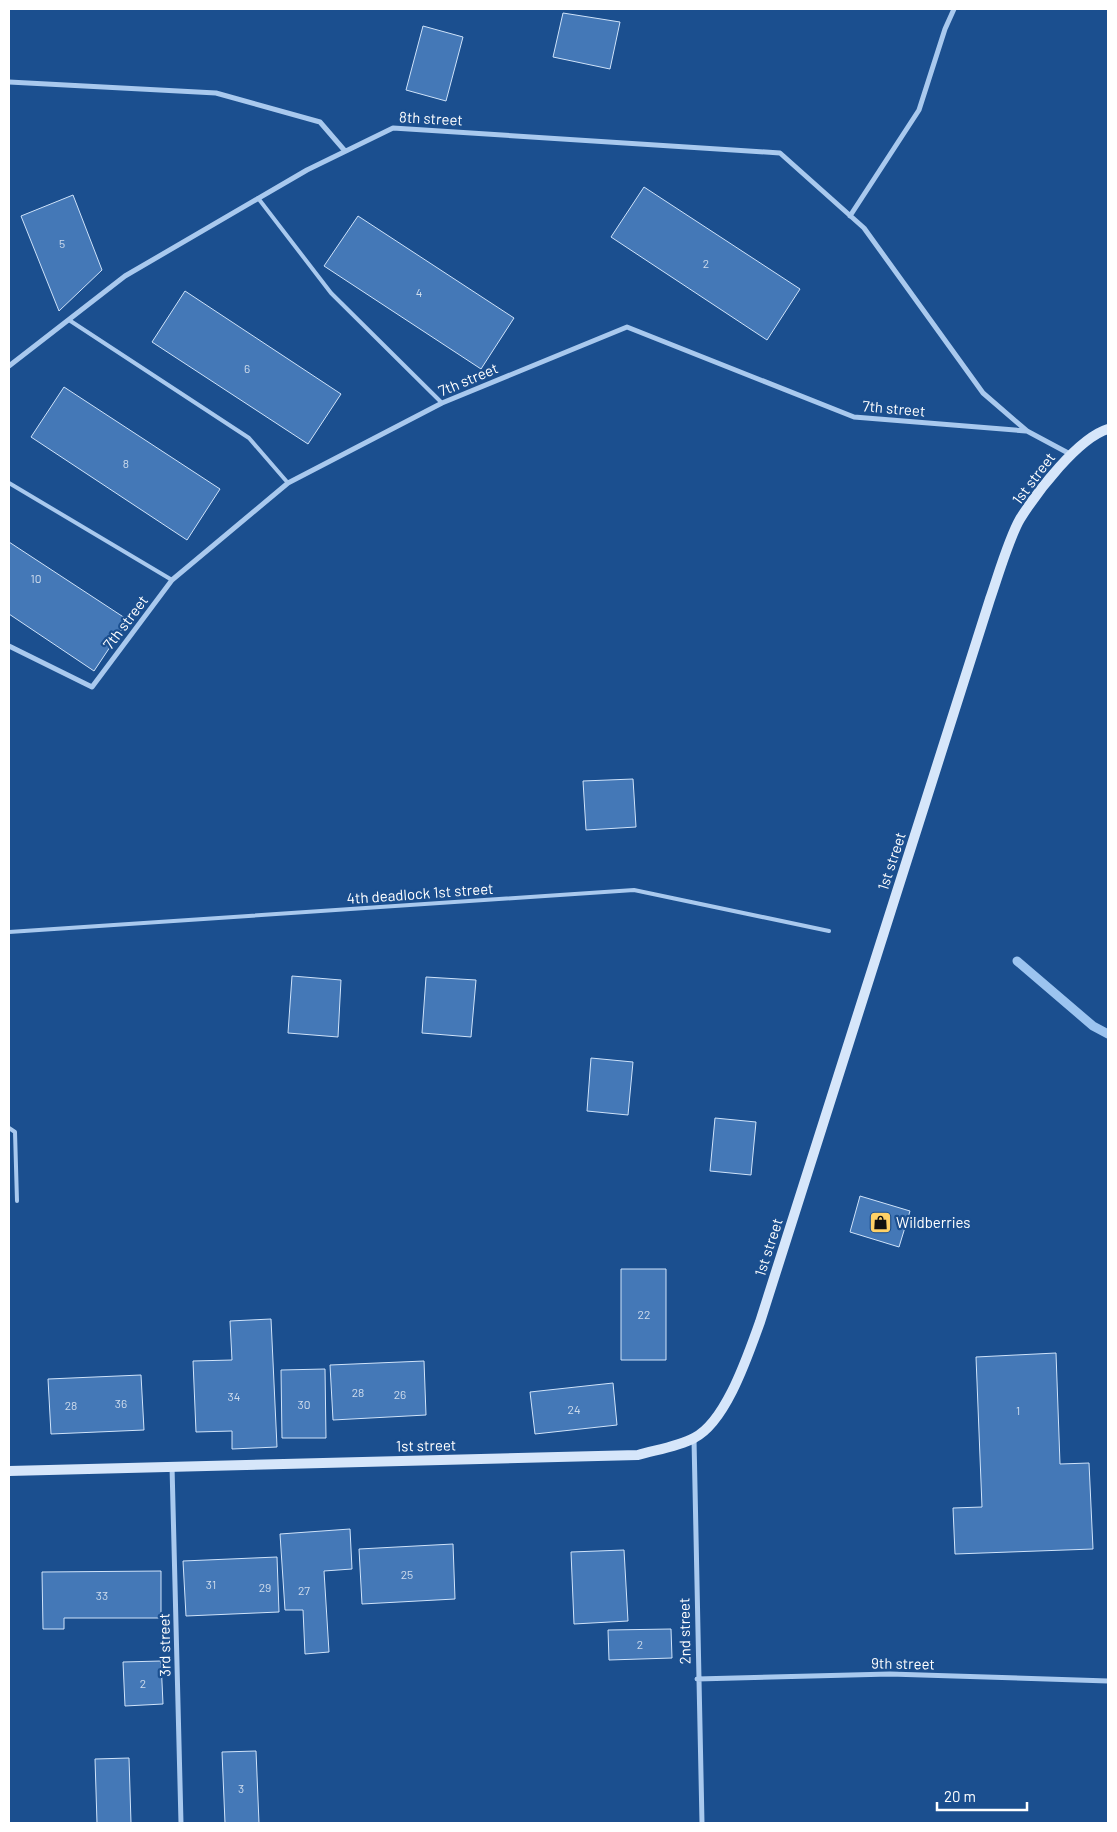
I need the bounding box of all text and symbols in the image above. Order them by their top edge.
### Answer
street label: 8th street [399,107,463,129]
house number: 5 [59,236,65,250]
house number: 2 [703,256,709,270]
house number: 4 [416,285,422,299]
street label: 7th street [435,358,501,400]
house number: 6 [244,361,250,375]
street label: 7th street [862,396,926,420]
street label: 1st street [1008,448,1058,508]
house number: 8 [123,456,129,470]
house number: 10 [31,571,41,585]
street label: 7th street [99,591,151,653]
street label: 1st street [873,830,909,892]
street label: 4th deadlock 1st street [346,879,494,907]
shop icon: Wildberries [868,1210,892,1234]
place label: Wildberries [896,1213,971,1231]
street label: 1st street [750,1216,786,1278]
house number: 22 [638,1307,650,1321]
house number: 28 [352,1385,364,1399]
house number: 26 [394,1387,406,1401]
house number: 34 [228,1389,240,1403]
house number: 36 [115,1396,127,1410]
house number: 30 [298,1397,310,1411]
house number: 28 [65,1398,77,1412]
house number: 24 [567,1402,581,1416]
house number: 1 [1016,1403,1020,1417]
street label: 1st street [396,1435,456,1455]
house number: 25 [401,1567,413,1581]
house number: 31 [206,1577,216,1591]
house number: 29 [259,1580,271,1594]
house number: 27 [298,1583,310,1597]
house number: 33 [96,1588,108,1602]
street label: 2nd street [674,1598,694,1664]
street label: 3rd street [154,1613,174,1677]
house number: 2 [637,1637,643,1651]
street label: 9th street [871,1653,935,1673]
house number: 2 [140,1676,146,1690]
scale bar [937,1780,1027,1812]
house number: 3 [238,1781,244,1795]
text: 20 m [944,1787,976,1805]

